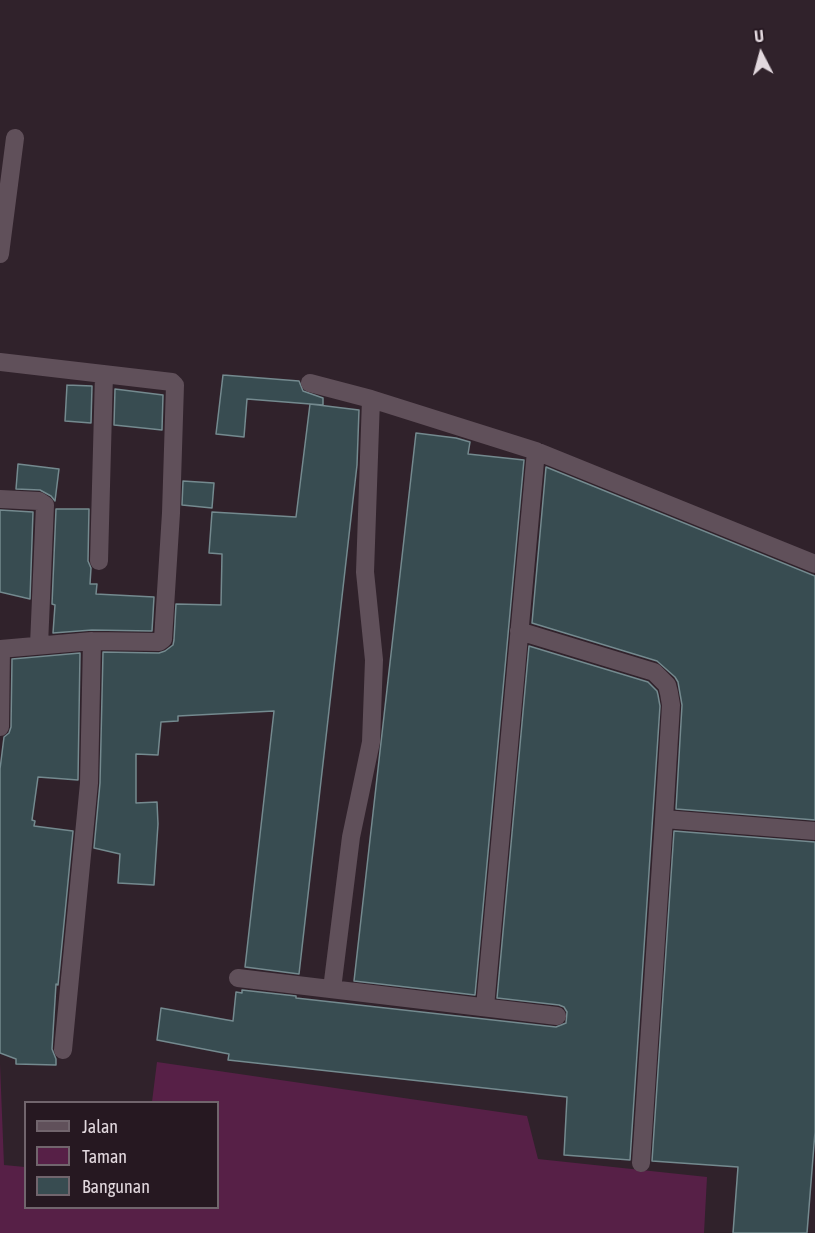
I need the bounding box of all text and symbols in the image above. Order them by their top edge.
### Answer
north arrow [731,24,791,84]
text: U [753,27,765,46]
legend [24,1101,219,1209]
text: Jalan [82,1116,118,1137]
text: Taman [82,1146,127,1167]
text: Bangunan [82,1176,150,1197]

